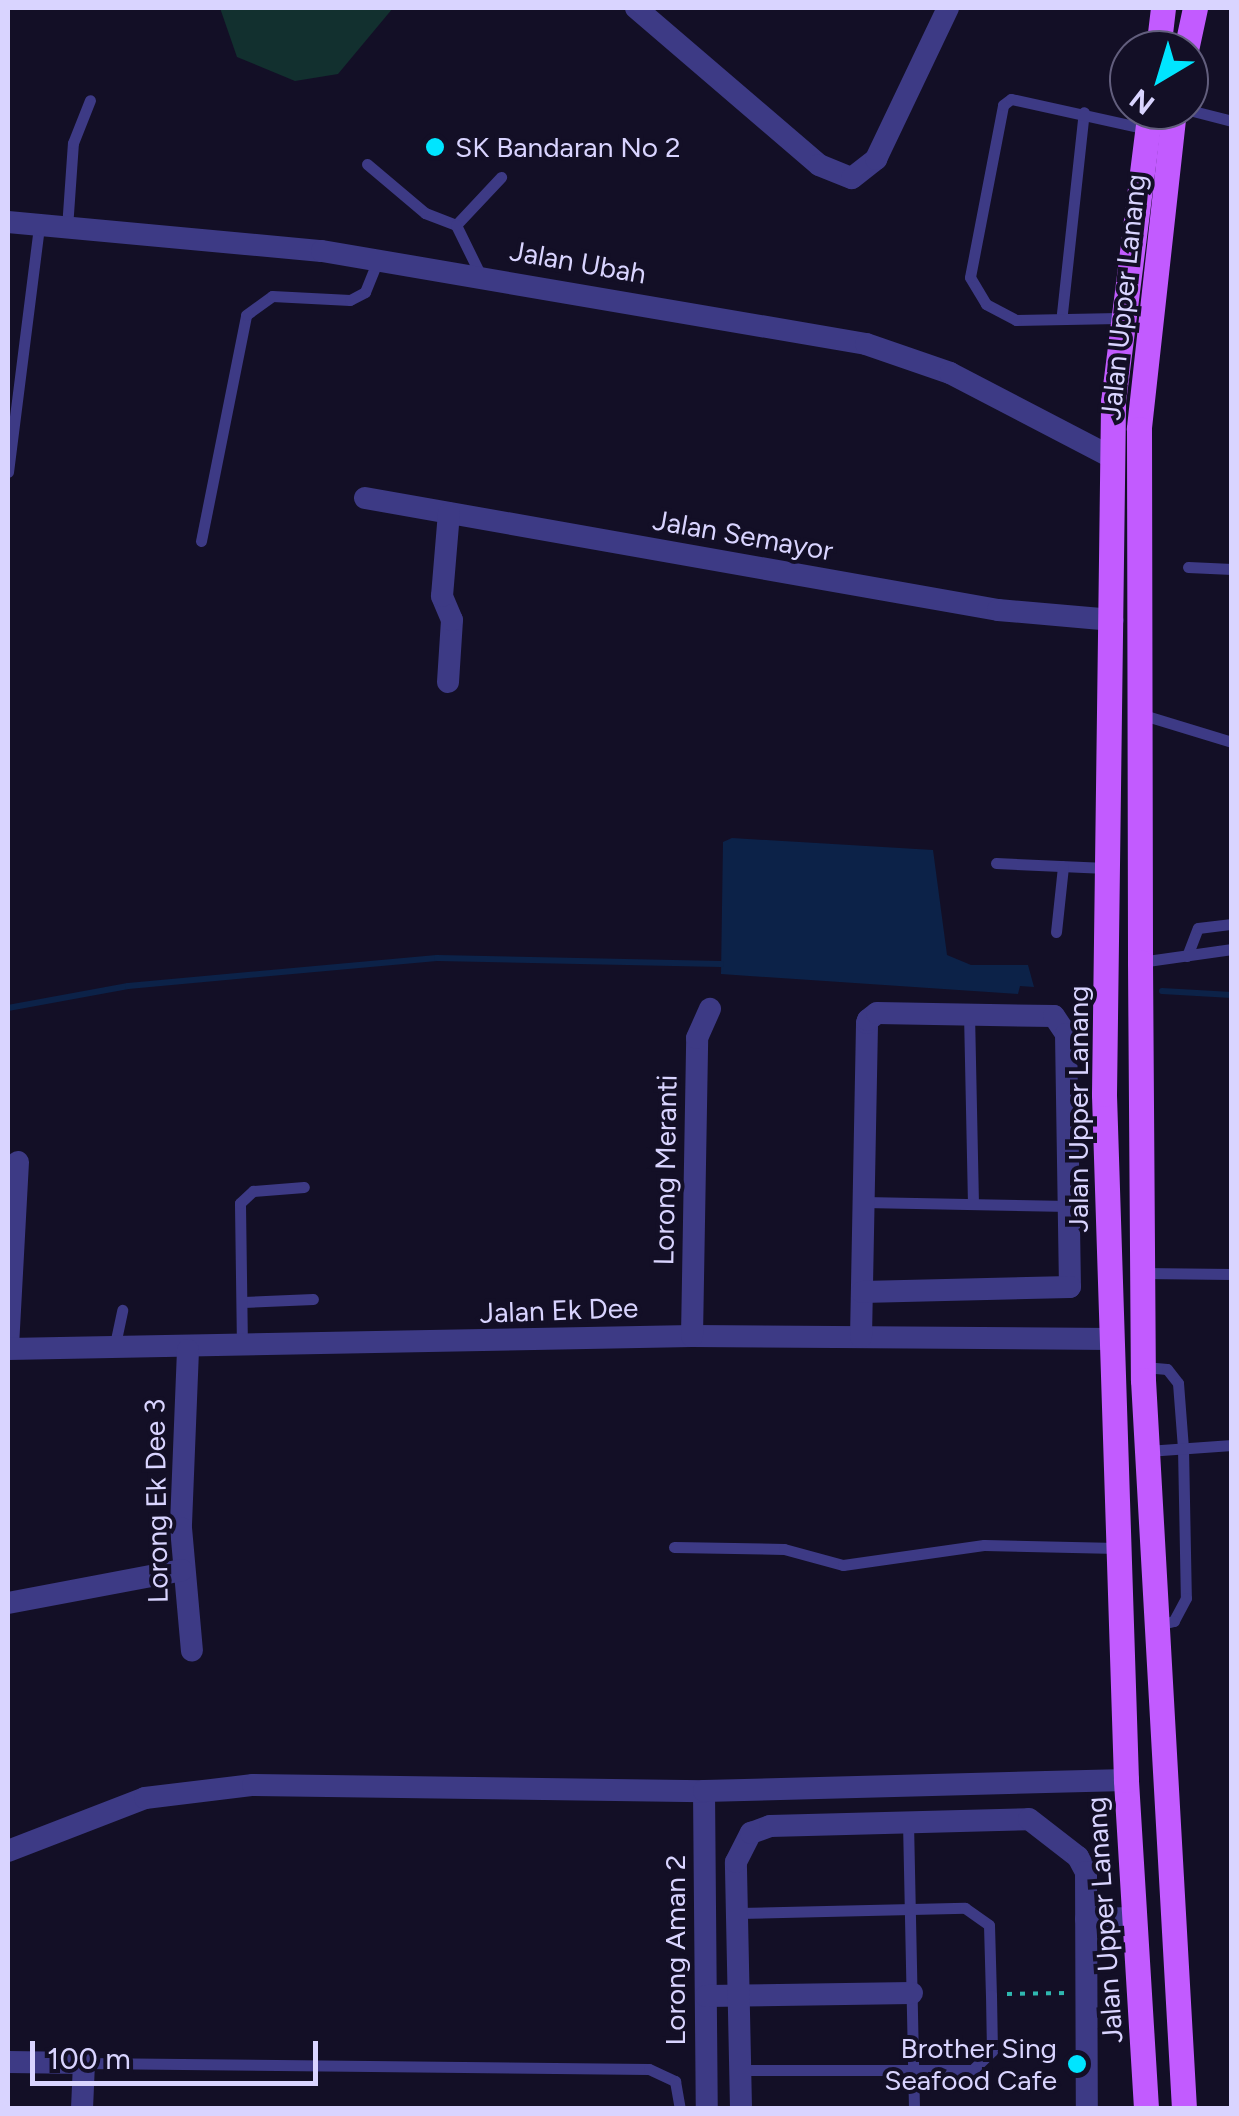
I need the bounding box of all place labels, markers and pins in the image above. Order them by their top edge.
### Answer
place label: SK Bandaran No 2 [455,130,681,164]
marker: SK Bandaran No 2 [424,136,446,158]
place label: Brother Sing Seafood Cafe [884,2031,1057,2097]
marker: Brother Sing Seafood Cafe [1066,2053,1088,2075]

